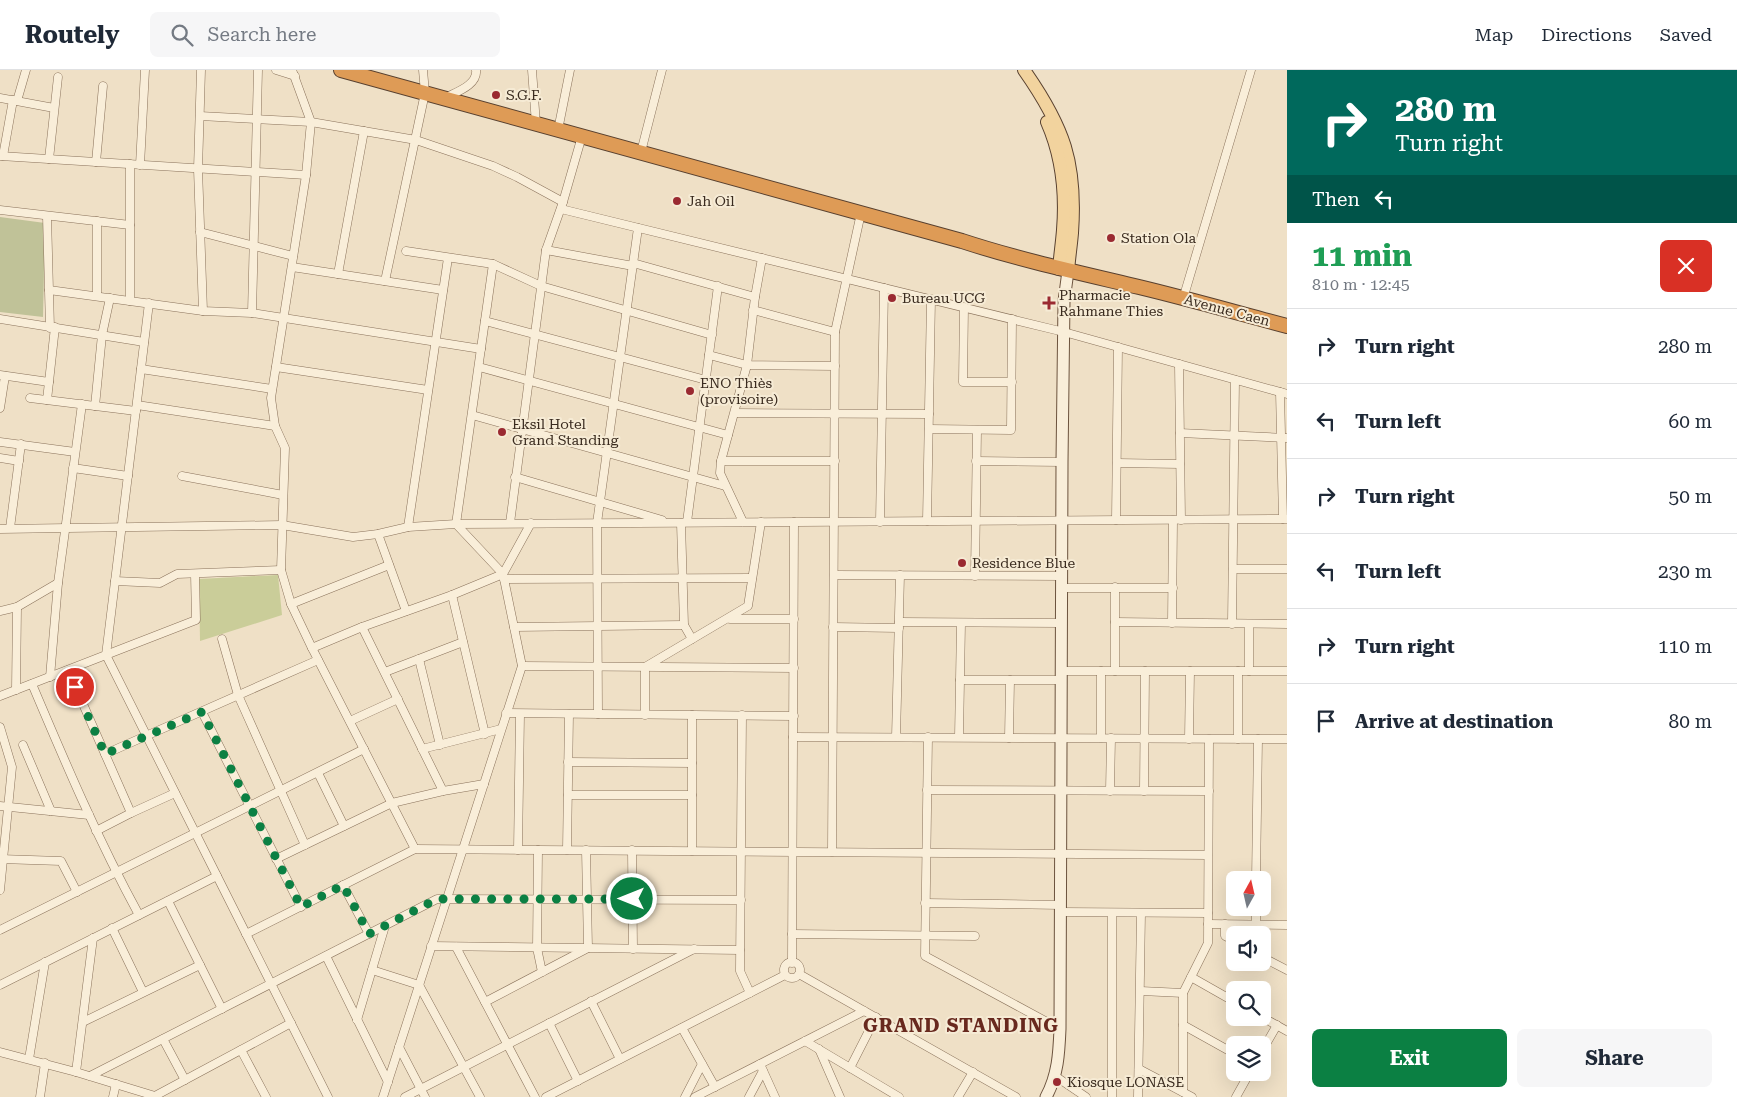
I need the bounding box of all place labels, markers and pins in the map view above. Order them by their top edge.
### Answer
place label: S.G.F. [506,87,542,103]
marker: S.G.F. [490,89,502,101]
place label: Jah Oil [687,193,735,209]
marker: Jah Oil [671,195,683,207]
place label: Station Ola [1121,230,1197,246]
marker: Station Ola [1105,232,1117,244]
place label: Pharmacie Rahmane Thies [1059,287,1163,319]
place label: Bureau UCG [902,290,985,306]
marker: Bureau UCG [886,292,898,304]
marker: Pharmacie Rahmane Thies [1043,297,1055,309]
place label: ENO Thiès (provisoire) [700,375,778,407]
marker: ENO Thiès (provisoire) [684,385,696,397]
place label: Eksil Hotel Grand Standing [512,416,619,448]
marker: Eksil Hotel Grand Standing [496,426,508,438]
place label: Residence Blue [972,555,1075,571]
marker: Residence Blue [956,557,968,569]
pin [54,666,96,708]
place label: Kiosque LONASE [1067,1074,1184,1090]
marker: Kiosque LONASE [1051,1076,1063,1088]

